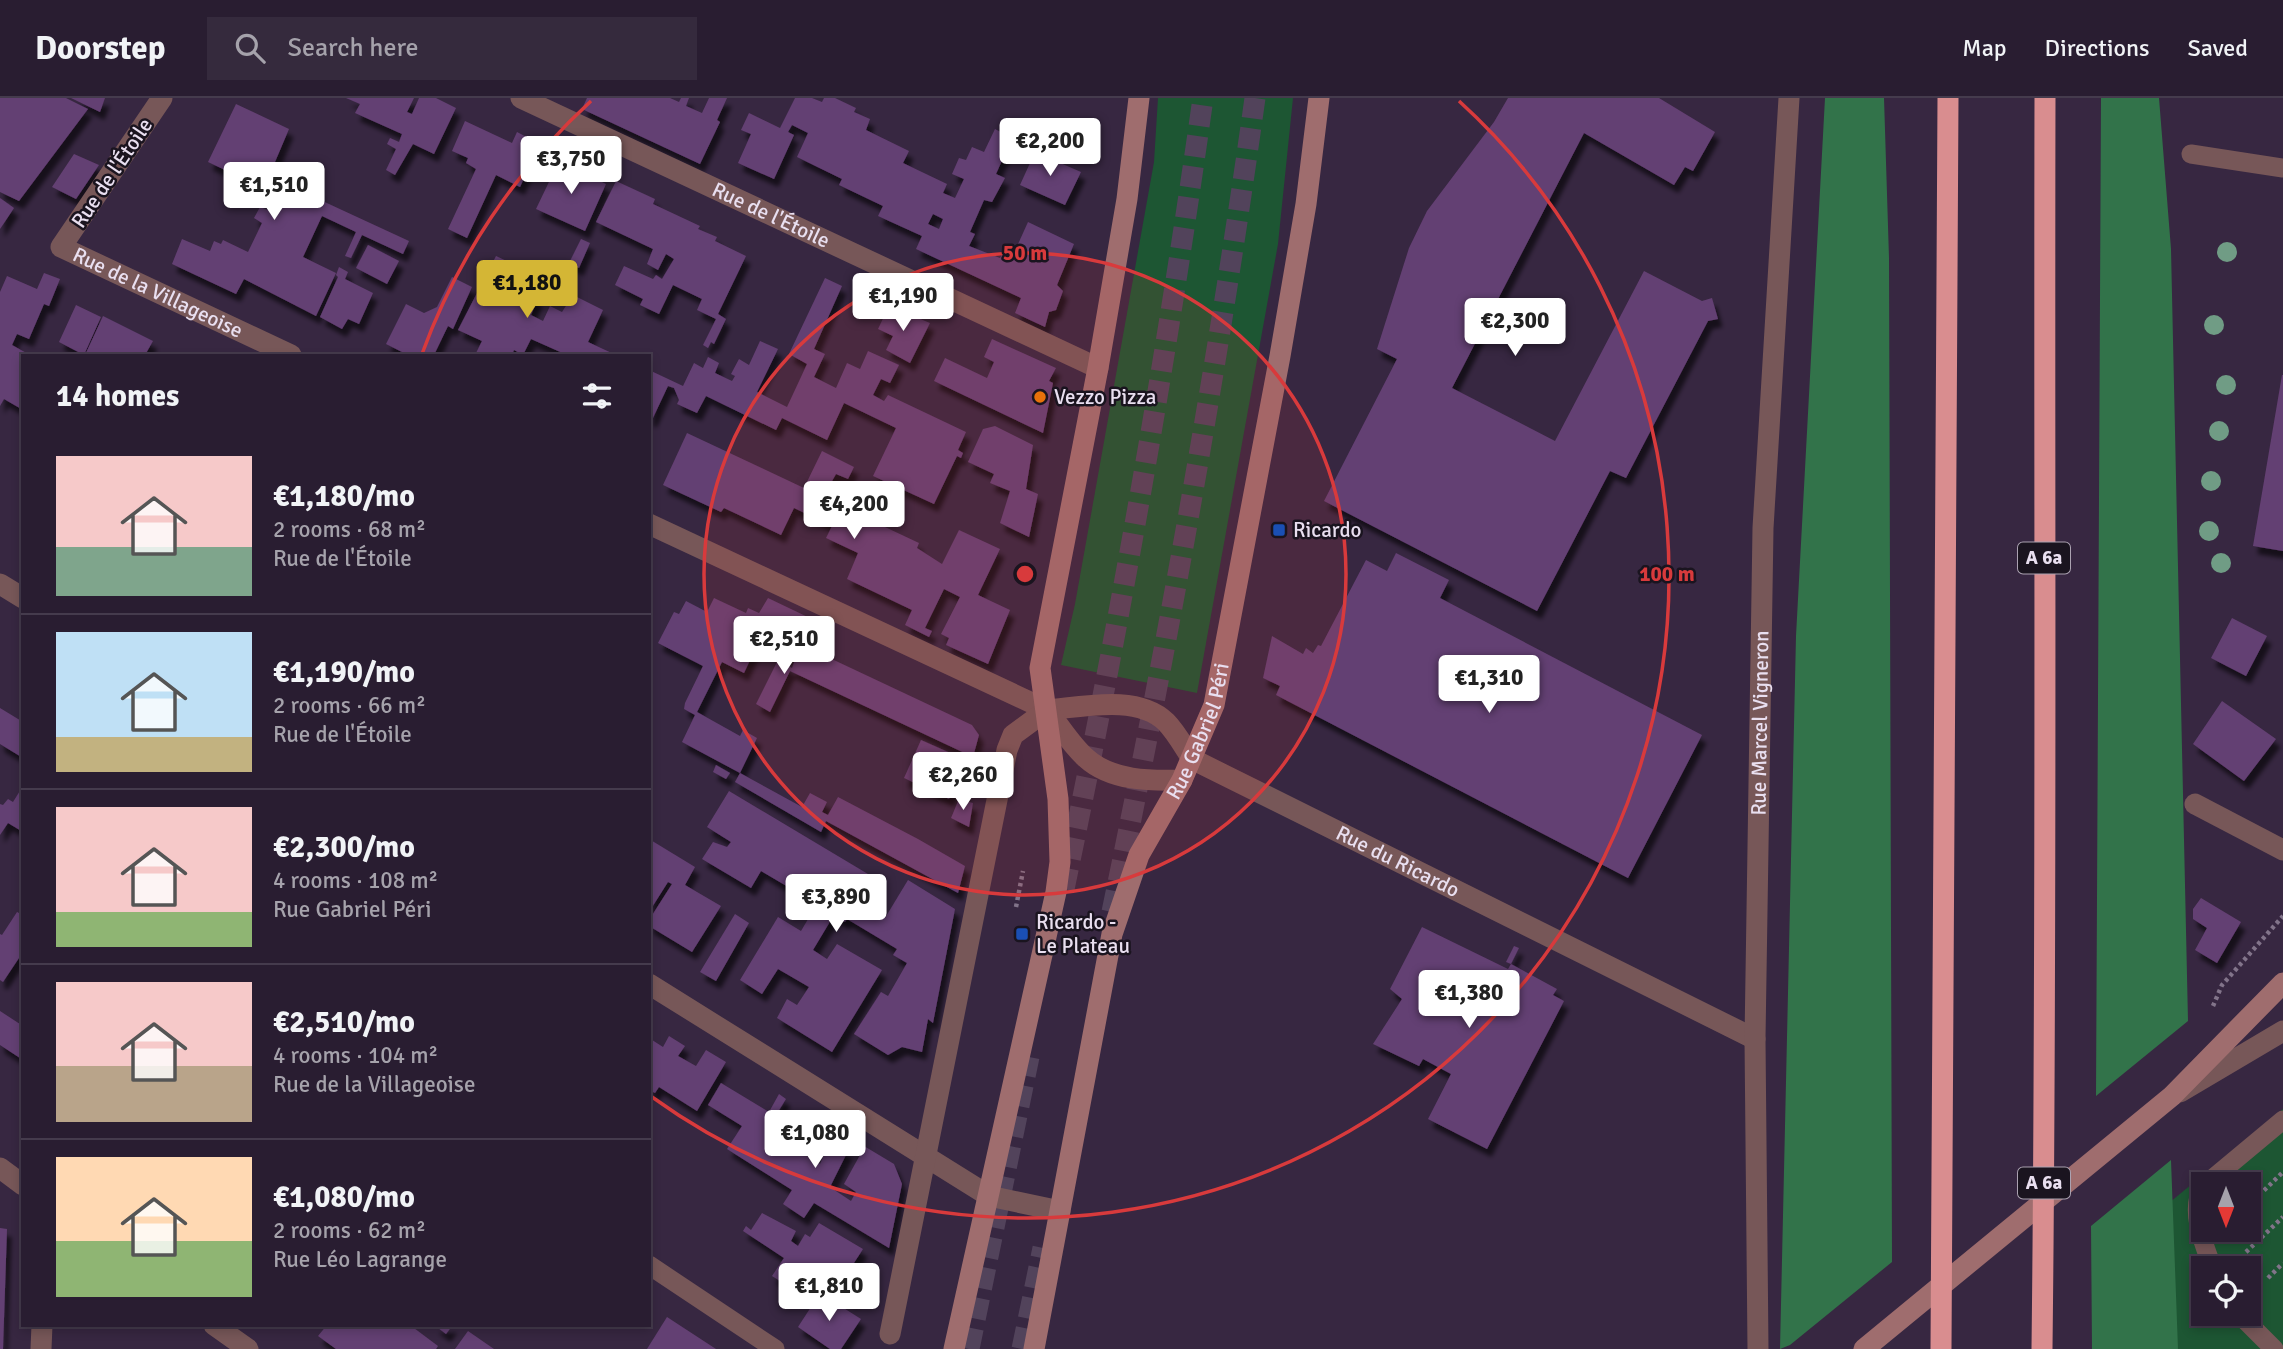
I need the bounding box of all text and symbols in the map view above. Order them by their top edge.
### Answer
search box [207,17,697,80]
text: Doorstep [35,28,165,69]
icon: search [231,29,269,67]
text: Search here [287,32,419,64]
text: Map [1962,33,2007,63]
text: Directions [2045,33,2150,63]
text: Saved [2188,33,2248,63]
street label: Rue de l'Étoile [66,113,158,233]
pin: €2,200 [993,118,1107,178]
text: €2,200 [1016,126,1084,155]
pin: €3,750 [514,136,628,196]
text: €3,750 [537,144,605,173]
pin: €1,510 [217,162,331,222]
text: €1,510 [240,170,308,199]
street label: Rue de l'Étoile [708,176,834,254]
text: 50 m [1003,240,1047,266]
street label: Rue de la Villageoise [69,241,247,344]
pin: €1,180 [470,260,584,320]
text: €1,180 [493,268,561,297]
pin: €1,190 [846,274,960,333]
text: €1,190 [869,281,937,310]
pin: €2,300 [1458,299,1572,358]
text: €2,300 [1481,306,1549,335]
icon: filters [578,377,616,415]
text: 14 homes [56,378,179,415]
place label: Vezzo Pizza [1054,384,1157,410]
marker: Vezzo Pizza [1032,389,1048,405]
text: €1,180/mo [273,478,415,515]
pin: €4,200 [797,482,911,541]
icon: home [112,484,196,568]
text: €4,200 [820,489,888,518]
text: 2 rooms · 68 m² [273,515,426,544]
place label: Ricardo [1293,517,1361,543]
marker: Ricardo [1271,522,1287,538]
road number: A 6a [2018,542,2070,573]
text: Rue de l'Étoile [273,544,412,573]
text: 100 m [1639,561,1695,587]
centre of rings [1013,562,1037,586]
pin: €2,510 [727,616,841,676]
text: €2,510 [750,624,818,653]
street label: Rue Marcel Vigneron [1745,630,1774,816]
text: €1,190/mo [273,654,415,691]
pin: €1,310 [1432,656,1546,715]
icon: home [112,660,196,744]
street label: Rue Gabriel Péri [1160,661,1235,804]
text: €1,310 [1455,663,1523,692]
text: 2 rooms · 66 m² [273,691,426,720]
text: Rue de l'Étoile [273,720,412,749]
pin: €2,260 [906,752,1020,812]
text: €2,260 [929,760,997,789]
street label: Rue du Ricardo [1332,820,1464,903]
text: €2,300/mo [273,829,415,866]
icon: home [112,835,196,919]
text: 4 rooms · 108 m² [273,866,438,895]
pin: €3,890 [779,874,893,934]
text: €3,890 [802,882,870,911]
text: Rue Gabriel Péri [273,895,431,924]
place label: Ricardo - Le Plateau [1036,909,1130,959]
marker: Ricardo - Le Plateau [1014,926,1030,942]
pin: €1,380 [1412,970,1526,1030]
text: €1,380 [1435,978,1503,1007]
text: €2,510/mo [273,1004,415,1041]
icon: home [112,1010,196,1094]
text: 4 rooms · 104 m² [273,1041,438,1070]
text: Rue de la Villageoise [273,1070,475,1099]
pin: €1,080 [758,1110,872,1170]
text: €1,080 [781,1118,849,1147]
road number: A 6a [2018,1168,2070,1198]
north arrow [2191,1172,2261,1242]
map controls [2191,1172,2261,1326]
text: €1,080/mo [273,1179,415,1216]
icon: home [112,1185,196,1269]
text: 2 rooms · 62 m² [273,1216,426,1245]
text: Rue Léo Lagrange [273,1245,447,1274]
button: locate [2191,1256,2261,1326]
pin: €1,810 [772,1264,886,1323]
text: €1,810 [795,1271,863,1300]

